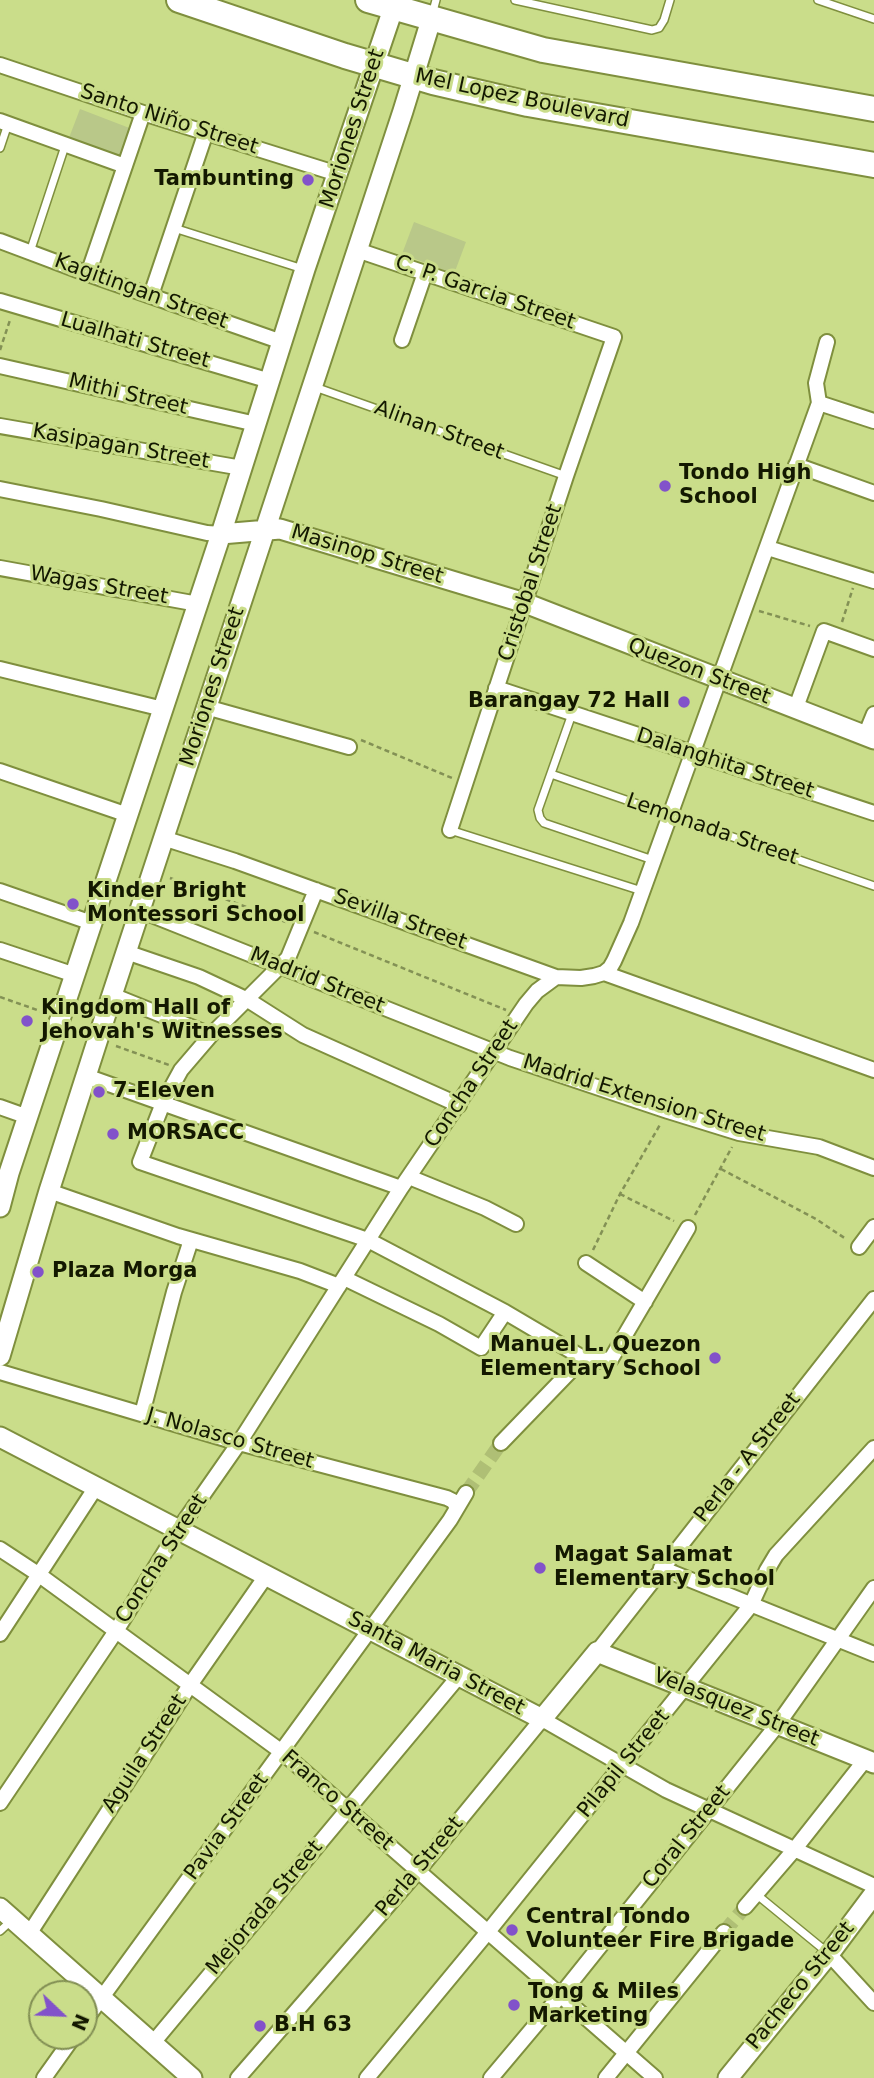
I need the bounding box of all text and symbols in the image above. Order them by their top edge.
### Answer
street label: Moriones Street [315,46,391,212]
street label: Mel Lopez Boulevard [413,64,631,134]
street label: Santo Niño Street [77,79,261,161]
place label: Tambunting [154,167,294,193]
marker: Tambunting [300,172,316,188]
street label: Kagitingan Street [51,249,231,335]
street label: C. P. Garcia Street [392,250,578,336]
street label: Lualhati Street [57,308,213,374]
street label: Mithi Street [66,369,190,421]
street label: Alinan Street [371,396,507,466]
street label: Kasipagan Street [31,419,211,475]
place label: Tondo High School [679,461,811,511]
marker: Tondo High School [657,478,673,494]
street label: Cristobal Street [494,501,568,665]
street label: Masinop Street [288,520,446,590]
street label: Wagas Street [28,561,170,611]
street label: Moriones Street [175,604,251,770]
street label: Quezon Street [624,633,774,711]
place label: Barangay 72 Hall [468,689,670,715]
marker: Barangay 72 Hall [676,694,692,710]
street label: Dalanghita Street [633,723,817,805]
street label: Lemonada Street [623,789,801,871]
place label: Kinder Bright Montessori School [87,879,304,929]
street label: Sevilla Street [330,884,470,956]
marker: Kinder Bright Montessori School [65,896,81,912]
street label: Madrid Street [246,943,388,1019]
place label: Kingdom Hall of Jehovah's Witnesses [41,996,283,1046]
marker: Kingdom Hall of Jehovah's Witnesses [19,1013,35,1029]
street label: Concha Street [420,1015,524,1153]
street label: Madrid Extension Street [520,1050,768,1148]
place label: 7-Eleven [113,1079,215,1105]
marker: 7-Eleven [91,1084,107,1100]
place label: MORSACC [127,1121,244,1147]
marker: MORSACC [105,1126,121,1142]
place label: Plaza Morga [52,1259,197,1285]
marker: Plaza Morga [30,1264,46,1280]
place label: Manuel L. Quezon Elementary School [480,1333,701,1383]
marker: Manuel L. Quezon Elementary School [707,1350,723,1366]
street label: Perla - A Street [689,1388,807,1528]
street label: J. Nolasco Street [144,1403,316,1475]
street label: Concha Street [111,1490,213,1628]
place label: Magat Salamat Elementary School [554,1543,775,1593]
marker: Magat Salamat Elementary School [532,1560,548,1576]
street label: Santa Maria Street [344,1607,528,1721]
street label: Velasquez Street [650,1663,822,1753]
street label: Aguila Street [97,1690,193,1818]
street label: Pilapil Street [573,1705,675,1823]
street label: Franco Street [276,1745,398,1857]
street label: Pavia Street [180,1769,274,1885]
street label: Coral Street [638,1780,736,1894]
street label: Perla Street [371,1812,469,1922]
street label: Mejorada Street [201,1836,329,1980]
place label: Central Tondo Volunteer Fire Brigade [526,1905,794,1955]
street label: Pacheco Street [742,1917,860,2055]
marker: Central Tondo Volunteer Fire Brigade [504,1922,520,1938]
north arrow [28,1980,98,2050]
place label: Tong & Miles Marketing [528,1980,679,2030]
marker: Tong & Miles Marketing [506,1997,522,2013]
text: N [67,2011,94,2034]
place label: B.H 63 [274,2013,352,2039]
marker: B.H 63 [252,2018,268,2034]

